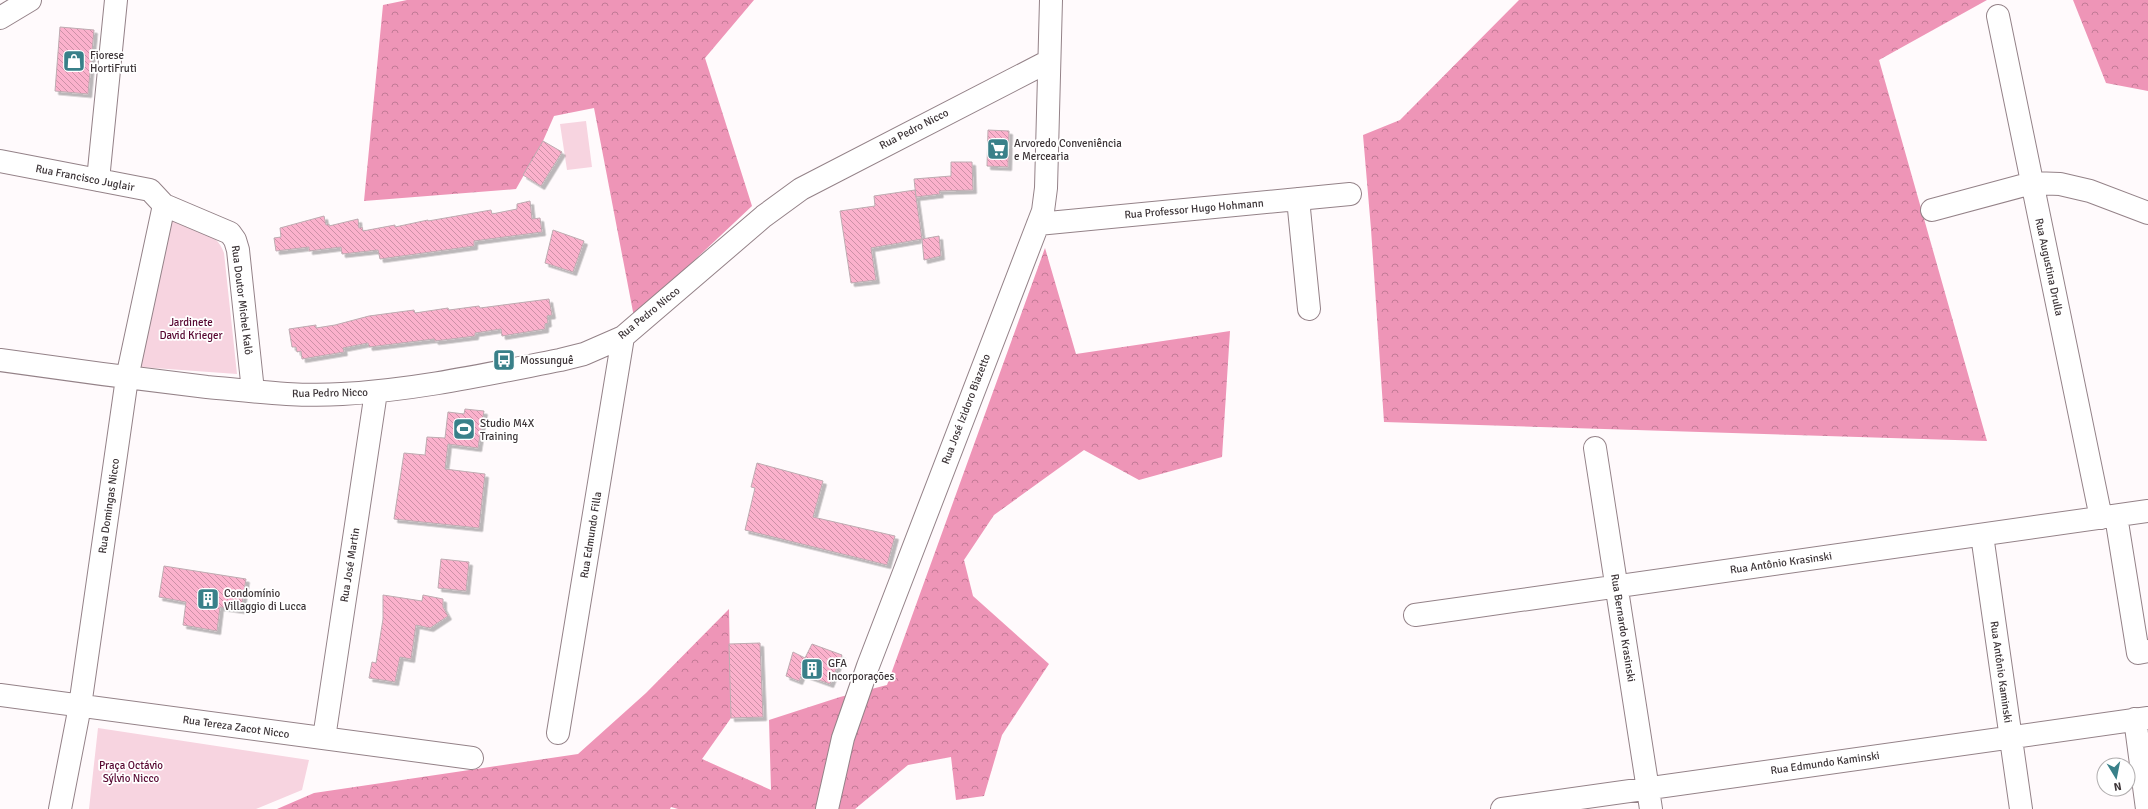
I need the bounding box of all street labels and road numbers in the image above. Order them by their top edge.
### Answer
street label: Rua Pedro Nicco [877,106,951,152]
street label: Rua Francisco Juglair [34,162,136,194]
street label: Rua Professor Hugo Hohmann [1124,196,1264,222]
street label: Rua Augustina Drulla [2032,217,2066,318]
street label: Rua Doutor Michel Kalô [229,244,255,356]
street label: Rua Pedro Nicco [615,284,683,342]
street label: Rua José Izidoro Biazetto [939,352,993,466]
street label: Rua Pedro Nicco [292,386,368,400]
street label: Rua Domingas Nicco [96,457,122,554]
street label: Rua Edmundo Filla [578,490,604,579]
street label: Rua José Martin [338,527,362,603]
street label: Rua Antônio Krasinski [1729,549,1833,577]
street label: Rua Bernardo Krasinski [1608,573,1638,683]
street label: Rua Antônio Kaminski [1987,620,2015,724]
street label: Rua Tereza Zacot Nicco [182,713,290,741]
street label: Rua Edmundo Kaminski [1770,749,1880,777]

